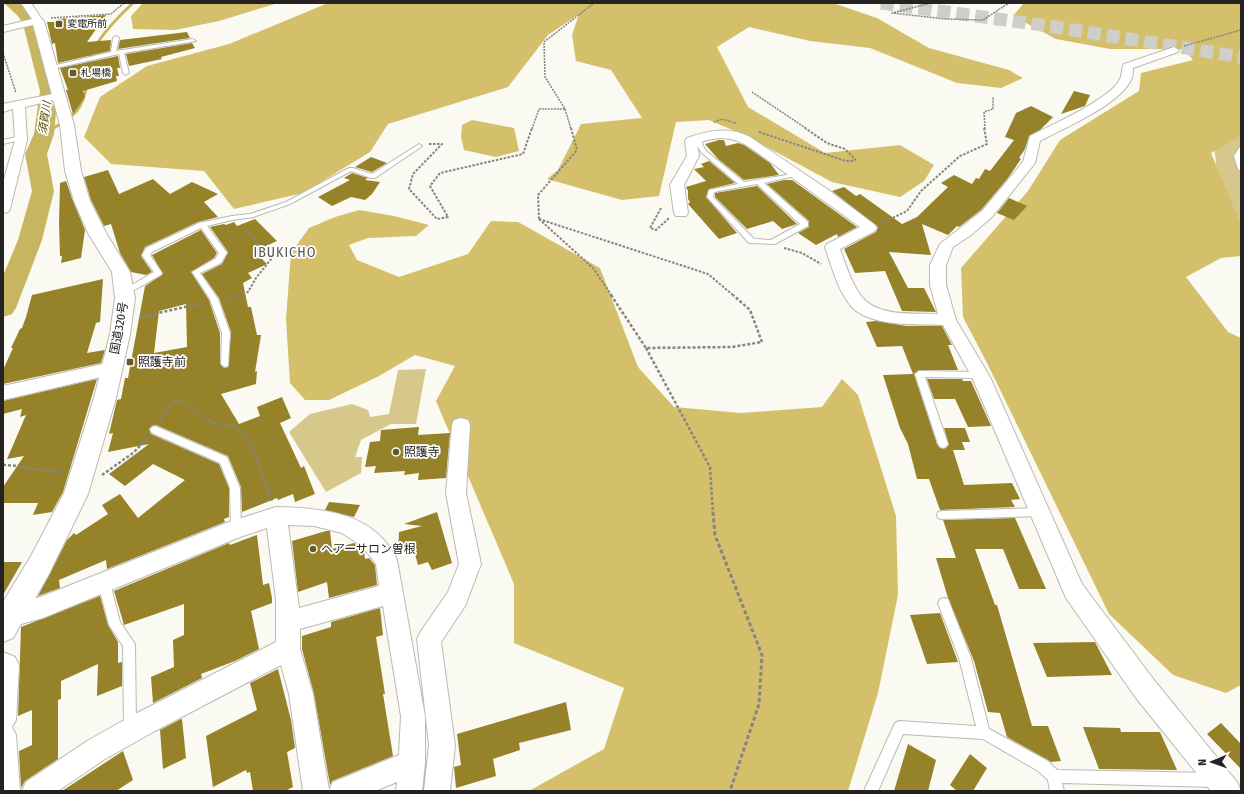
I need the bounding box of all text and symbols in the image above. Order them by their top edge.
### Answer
place label: 変電所前 [67,18,107,30]
marker: 変電所前 [54,19,64,29]
place label: 札場橋 [81,67,111,79]
marker: 札場橋 [68,68,78,78]
water label: 須賀川 [36,100,54,135]
district label: IBUKICHO [253,244,317,261]
street label: 国道320号 [108,301,130,355]
place label: 照護寺前 [138,355,186,369]
marker: 照護寺前 [125,357,135,367]
place label: 照護寺 [404,445,440,459]
marker: 照護寺 [391,447,401,457]
place label: ヘアーサロン曽根 [321,542,416,556]
marker: ヘアーサロン曽根 [308,544,318,554]
north arrow [1192,742,1232,782]
text: N [1196,759,1209,766]

